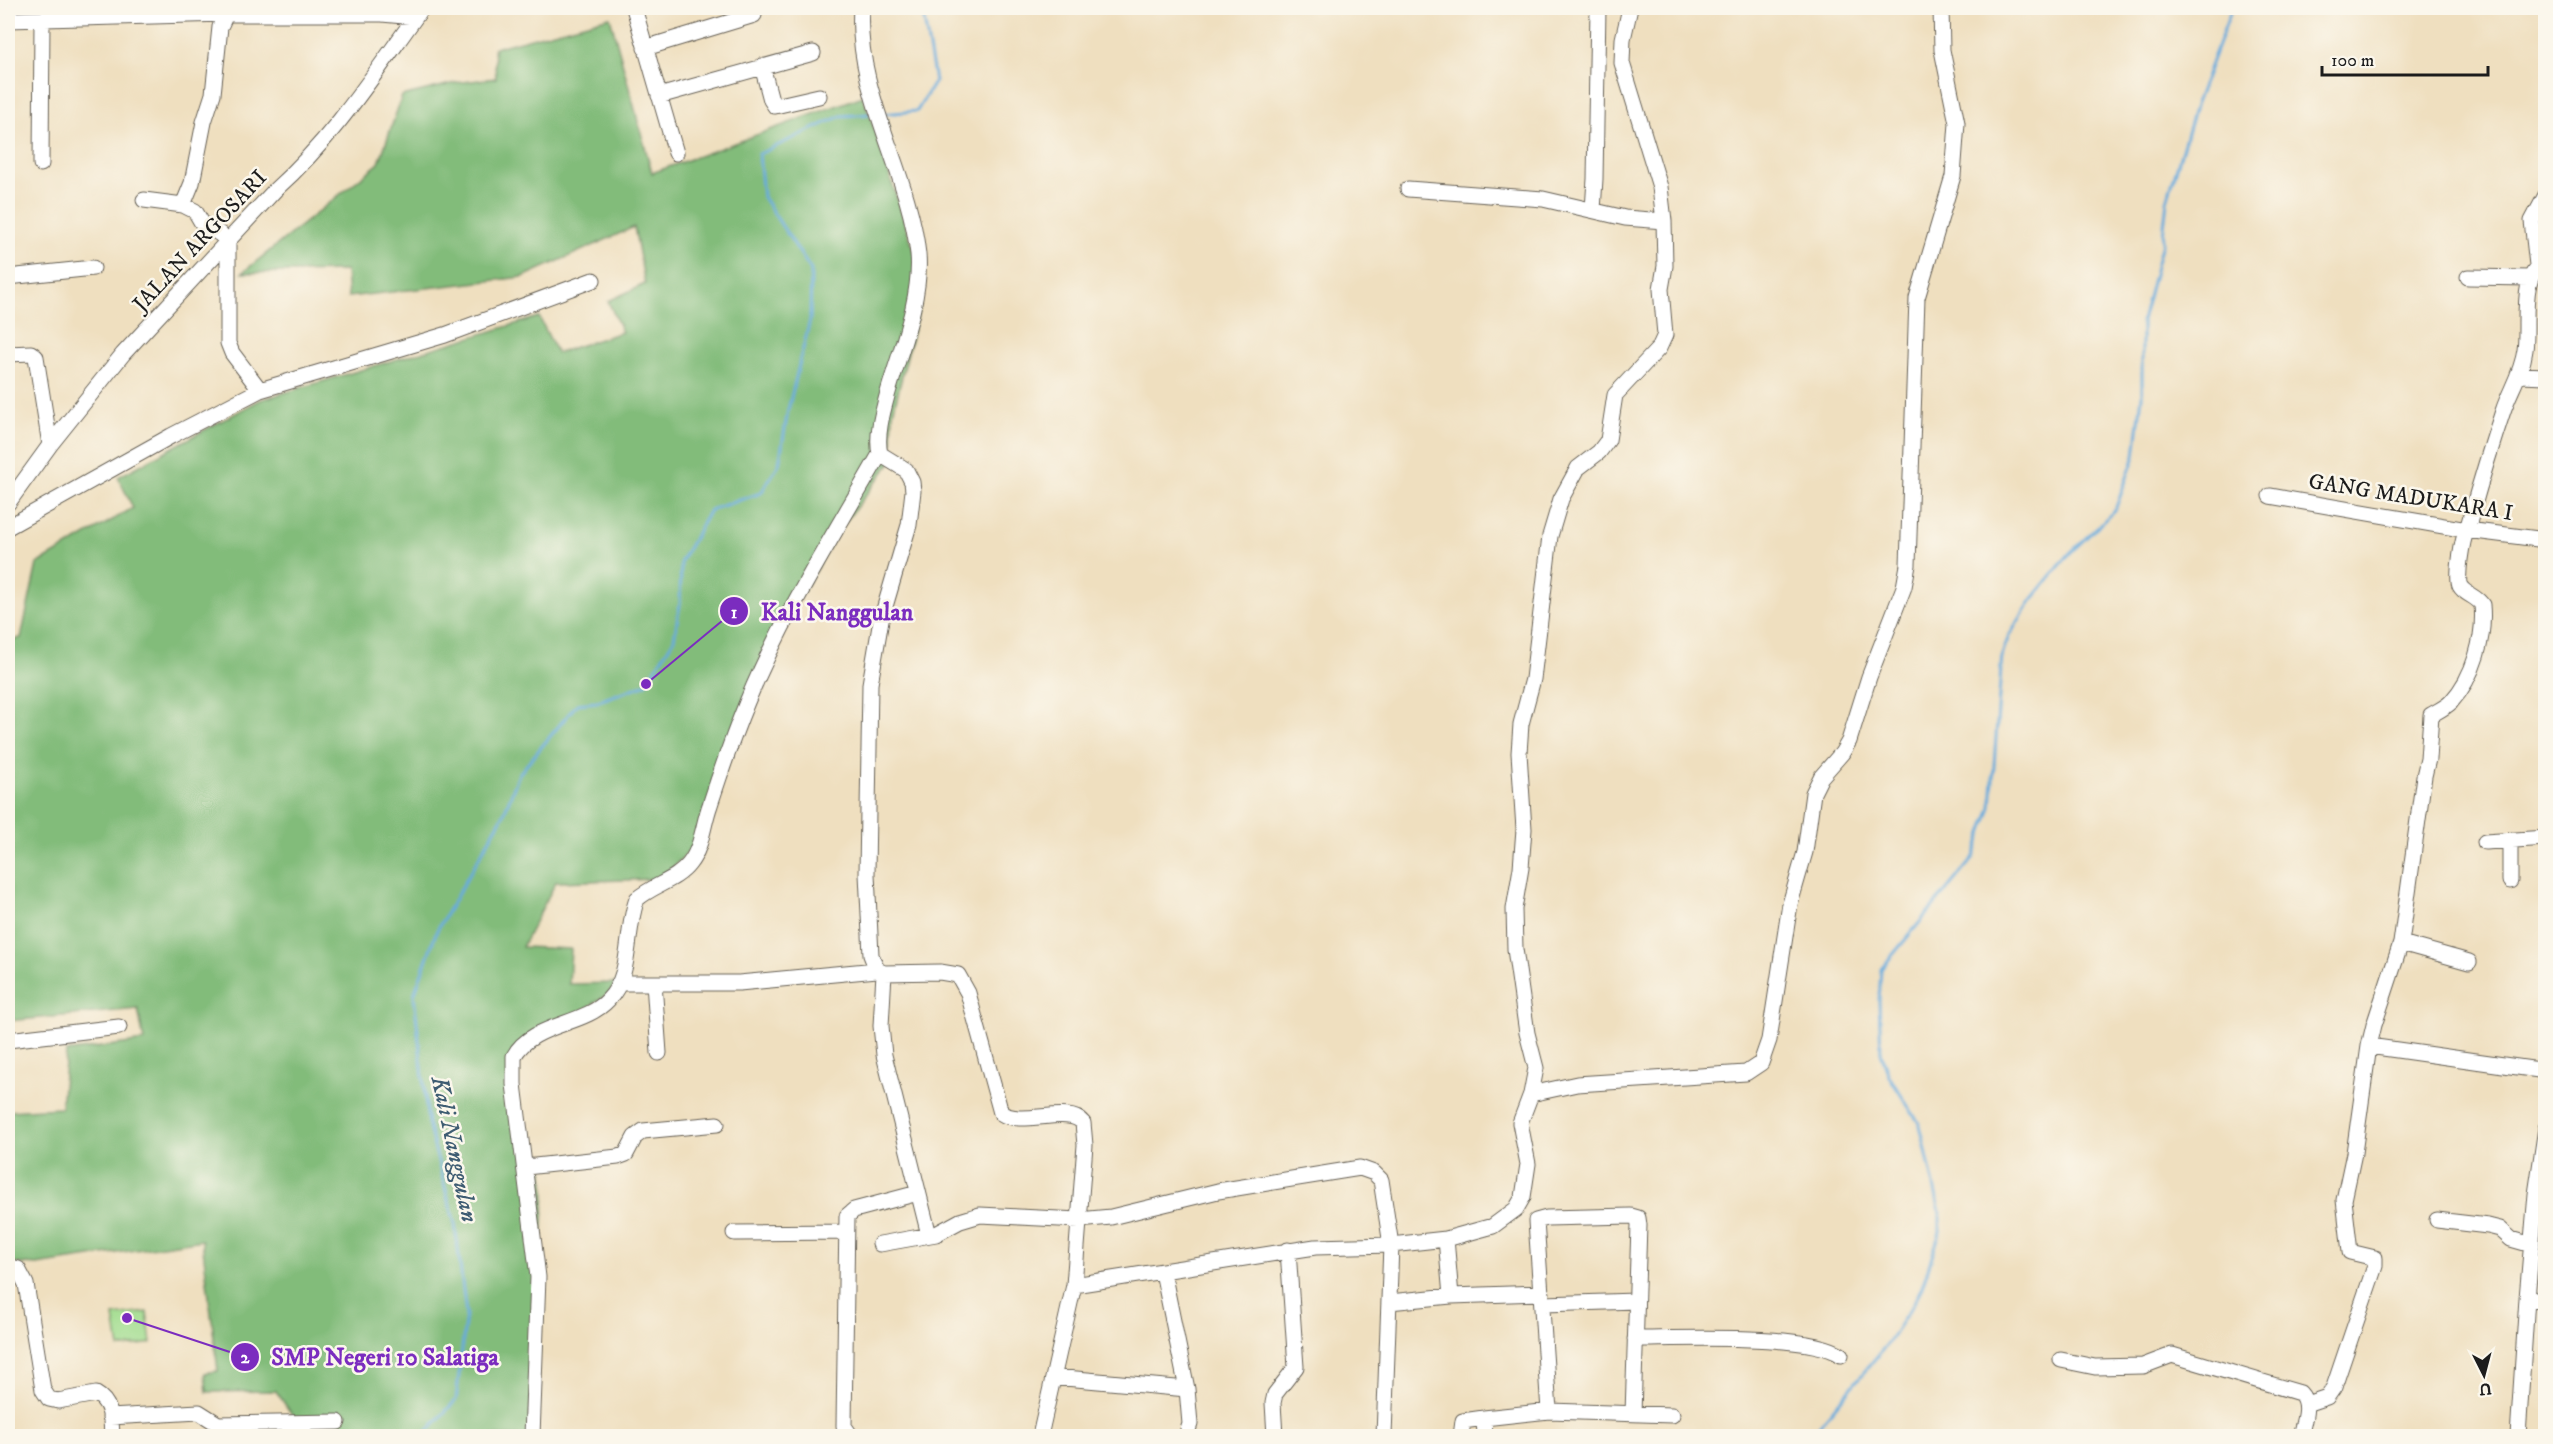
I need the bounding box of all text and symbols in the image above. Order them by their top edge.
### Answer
scale bar [2322,39,2488,77]
text: 100 m [2331,50,2374,72]
street label: JALAN ARGOSARI [126,164,273,319]
street label: GANG MADUKARA I [2307,468,2515,527]
callout: Kali Nanggulan [719,590,926,632]
text: Kali Nanggulan [761,598,914,628]
text: 1 [731,602,738,624]
water label: Kali Nanggulan [424,1072,484,1225]
callout: SMP Negeri 10 Salatiga [230,1336,511,1378]
text: SMP Negeri 10 Salatiga [271,1343,500,1373]
north arrow [2454,1345,2514,1405]
text: 2 [241,1347,251,1369]
text: U [2478,1378,2493,1400]

